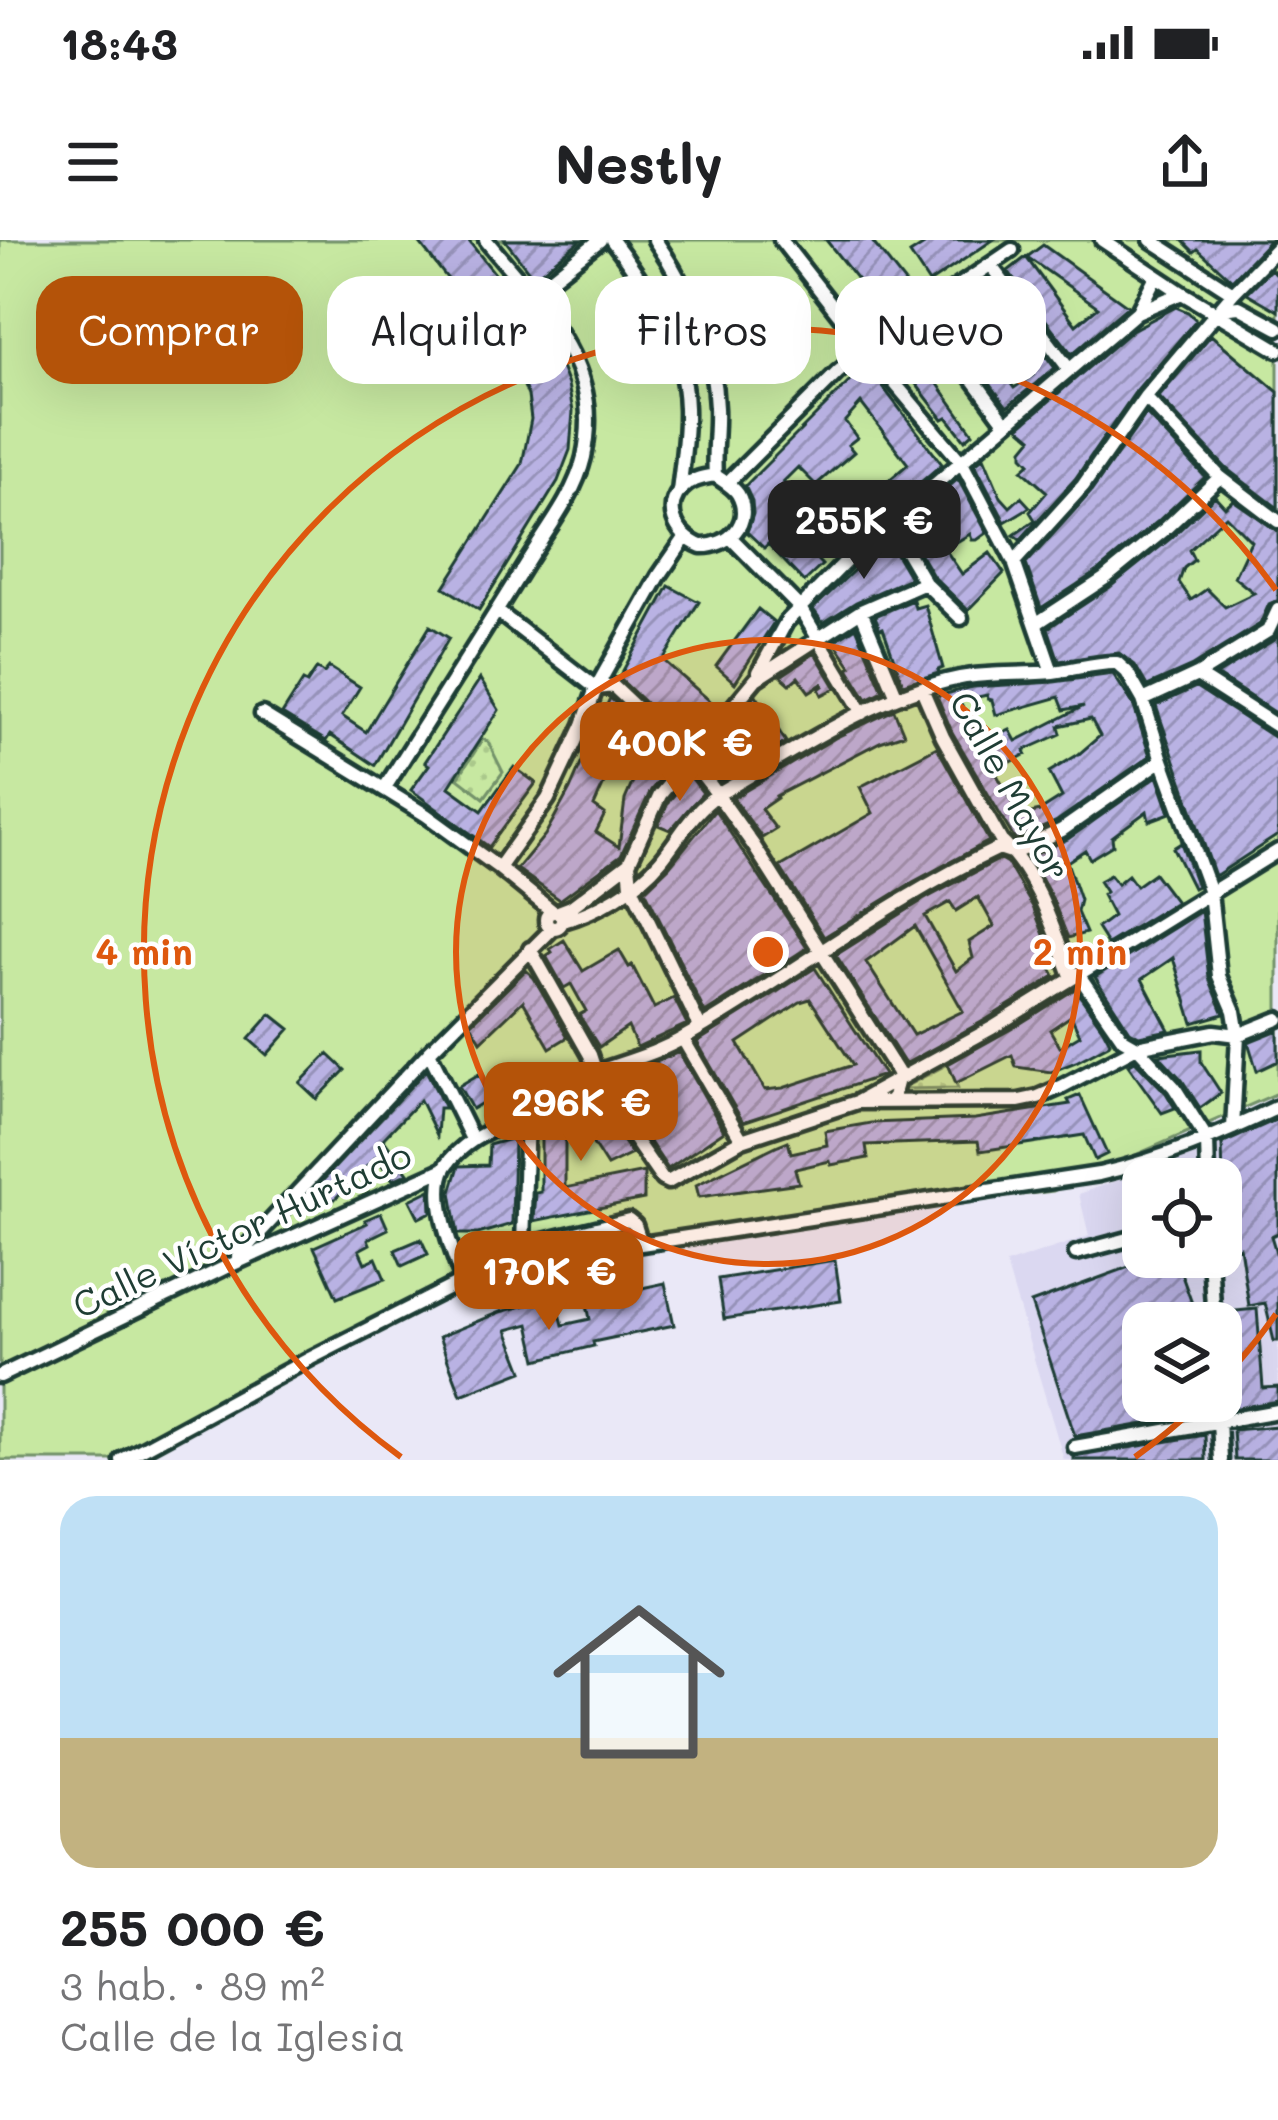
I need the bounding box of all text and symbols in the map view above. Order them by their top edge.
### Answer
text: 18:43 [60,13,178,71]
text: Nestly [555,127,723,198]
icon: menu [60,129,126,195]
icon: share [1152,129,1218,195]
chip: Comprar [36,276,303,384]
chip: Alquilar [327,276,571,384]
chip: Filtros [595,276,811,384]
chip: Nuevo [835,276,1046,384]
pin: 255K € [766,480,962,582]
text: 255K € [795,493,933,544]
street label: Calle Mayor [939,682,1083,889]
pin: 400K € [582,702,778,804]
text: 400K € [607,715,753,766]
text: 4 min [95,927,193,974]
text: 2 min [1033,927,1127,974]
centre of rings [747,931,789,973]
pin: 296K € [483,1062,679,1164]
text: 296K € [511,1075,651,1126]
street label: Calle Víctor Hurtado [65,1130,418,1328]
map controls [1122,1158,1242,1422]
button: locate [1122,1158,1242,1278]
pin: 170K € [451,1231,647,1333]
text: 170K € [481,1244,617,1295]
button: layers [1122,1302,1242,1422]
icon: home [531,1574,747,1790]
text: 255 000 € [60,1892,325,1959]
text: 3 hab. · 89 m² [60,1959,325,2010]
text: Calle de la Iglesia [60,2010,405,2061]

